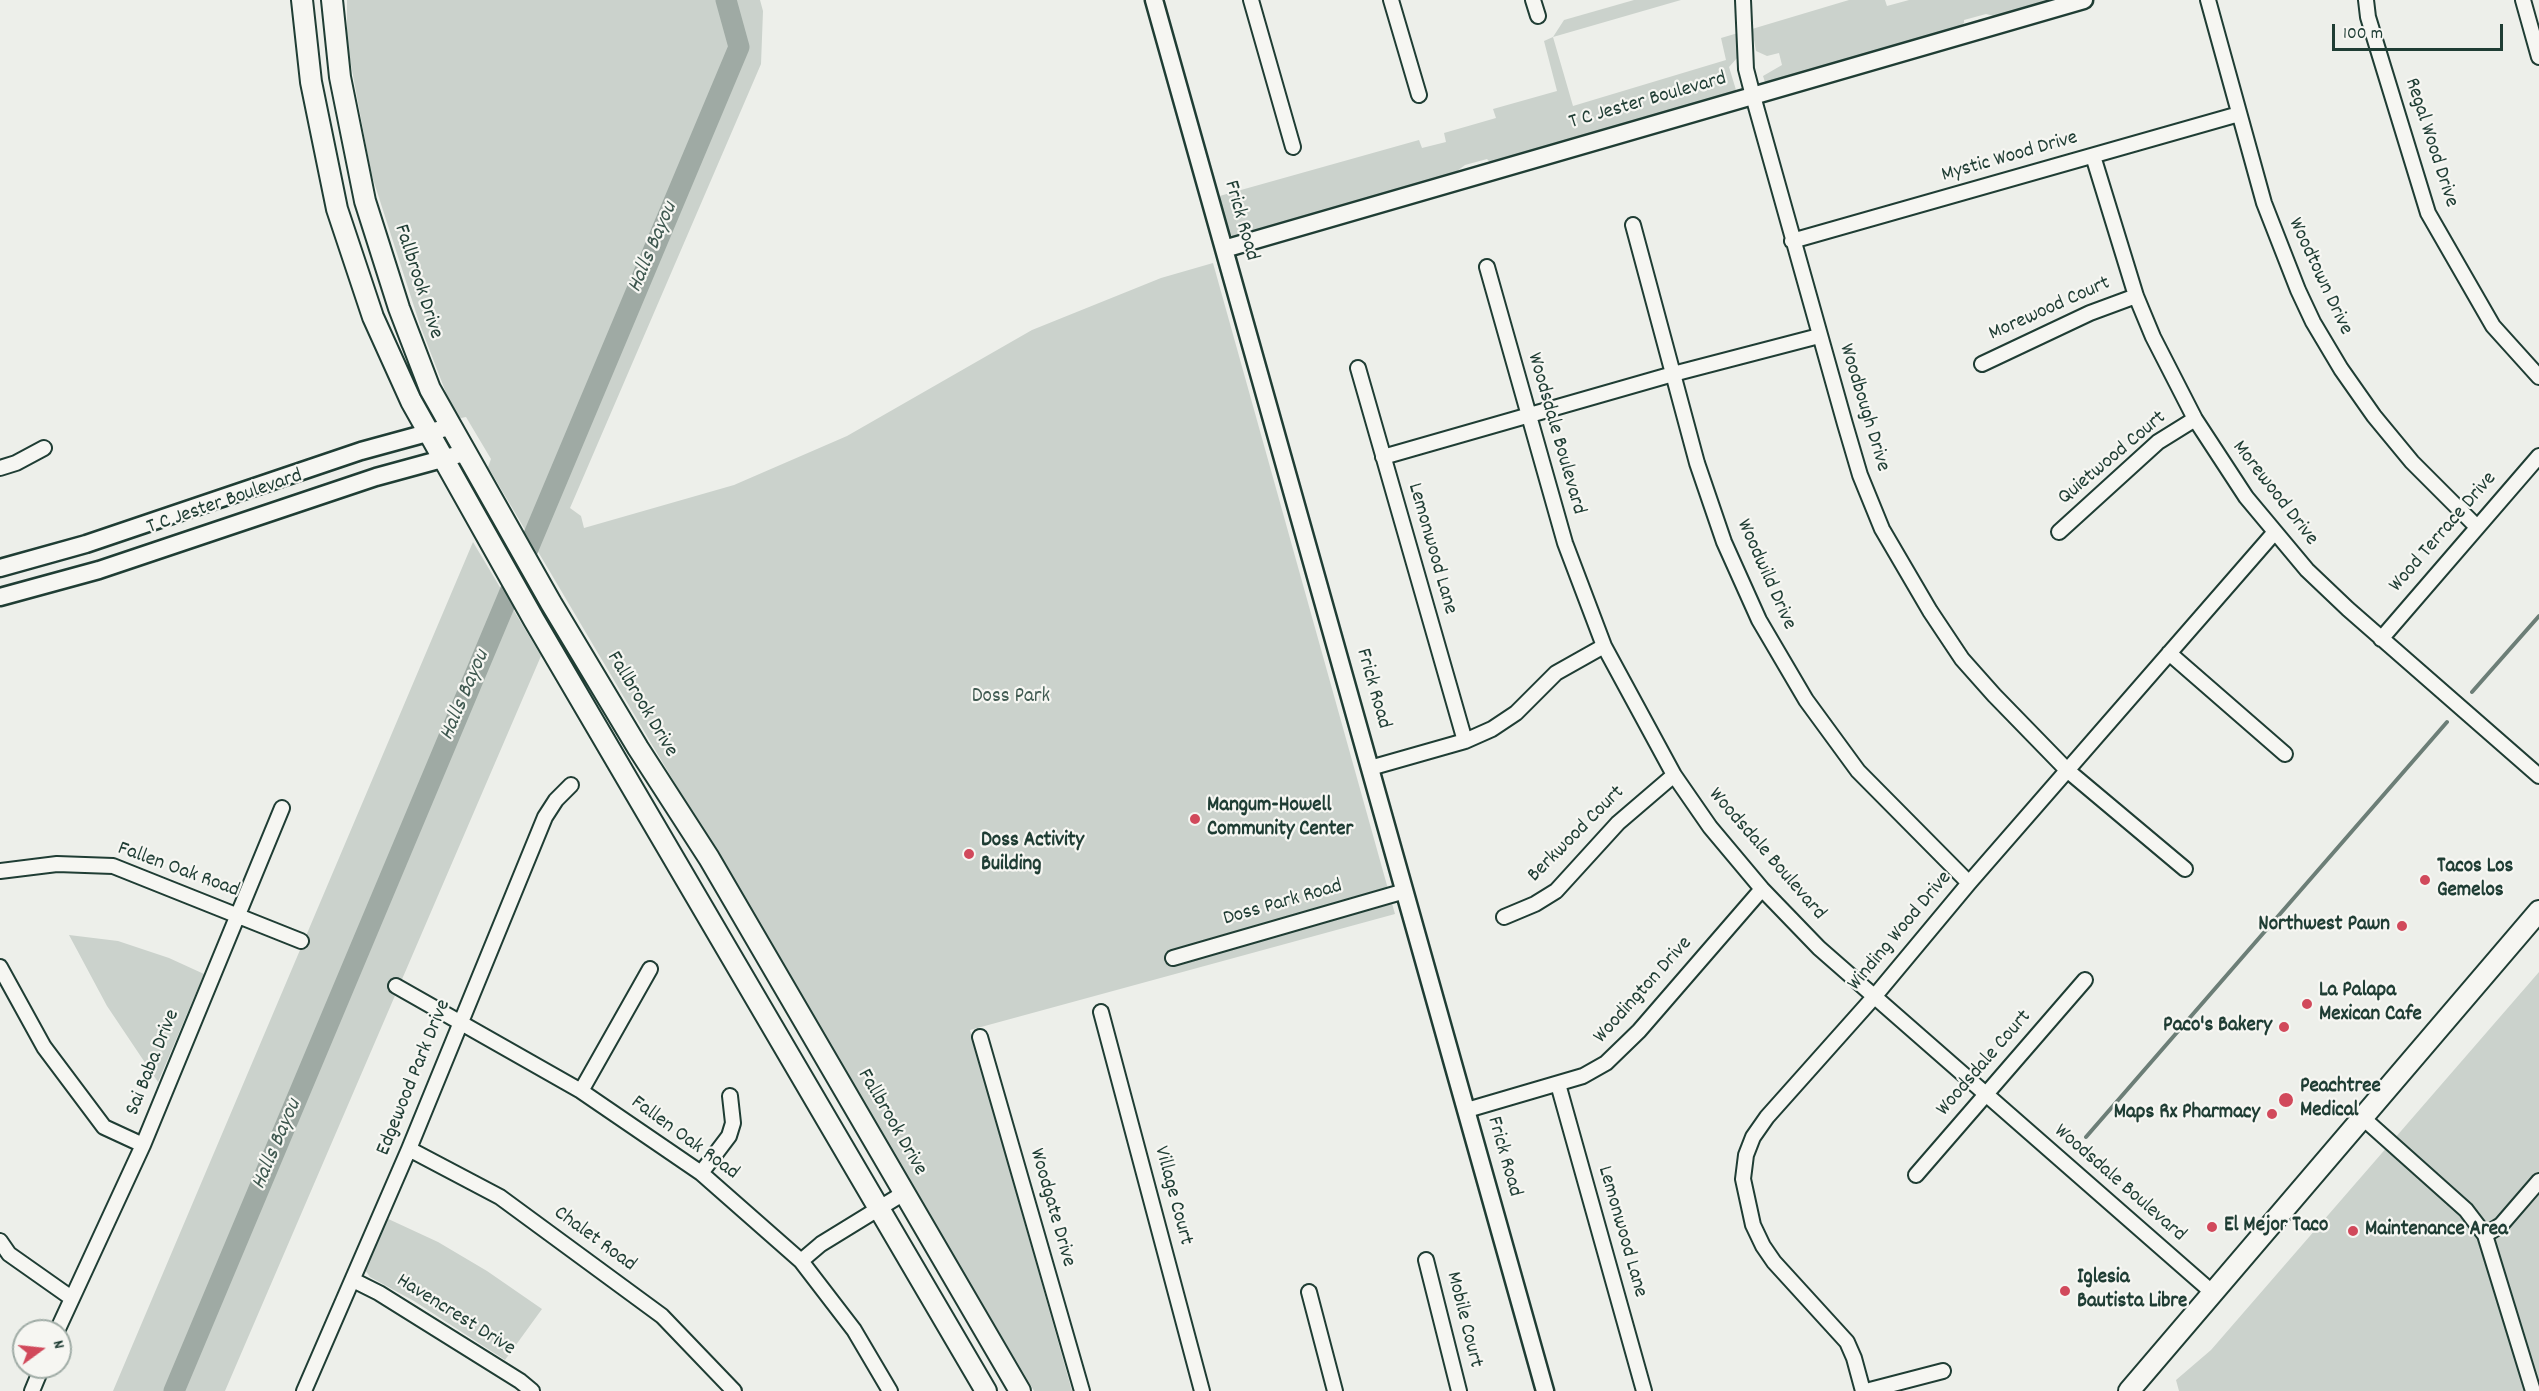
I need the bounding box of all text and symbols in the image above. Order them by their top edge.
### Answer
scale bar [2335,12,2506,50]
text: 100 m [2343,22,2383,47]
street label: T C Jester Boulevard [1566,67,1730,137]
street label: Regal Wood Drive [2397,75,2463,211]
street label: Mystic Wood Drive [1939,127,2081,189]
street label: Frick Road [1217,178,1263,264]
water label: Halls Bayou [623,199,685,297]
street label: Woodtown Drive [2281,214,2357,340]
street label: Fallbrook Drive [387,222,447,342]
street label: Morewood Court [1986,272,2114,348]
street label: Woodbough Drive [1832,341,1894,475]
street label: Woodsdale Boulevard [1520,350,1590,518]
street label: Quietwood Court [2054,407,2172,511]
street label: Morewood Drive [2225,437,2323,551]
street label: T C Jester Boulevard [144,465,306,541]
street label: Wood Terrace Drive [2385,468,2503,598]
street label: Lemonwood Lane [1400,480,1462,618]
street label: Woodwild Drive [1729,516,1801,634]
street label: Frick Road [1349,646,1395,732]
water label: Halls Bayou [435,647,497,745]
street label: Fallbrook Drive [600,648,682,762]
park label: Doss Park [972,685,1050,711]
street label: Berkwood Court [1523,781,1631,889]
street label: Woodsdale Boulevard [1702,784,1830,926]
place label: Mangum-Howell Community Center [1207,794,1353,844]
marker: Mangum-Howell Community Center [1188,812,1202,826]
place label: Doss Activity Building [981,829,1084,879]
street label: Fallen Oak Road [114,837,242,905]
marker: Doss Activity Building [962,847,976,861]
place label: Tacos Los Gemelos [2437,855,2513,905]
street label: Winding Wood Drive [1844,867,1958,997]
marker: Tacos Los Gemelos [2418,873,2432,887]
street label: Doss Park Road [1221,875,1345,933]
place label: Northwest Pawn [2258,913,2390,939]
marker: Northwest Pawn [2395,919,2409,933]
street label: Woodington Drive [1589,932,1699,1050]
place label: La Palapa Mexican Cafe [2319,979,2422,1029]
street label: Edgewood Park Drive [372,996,458,1160]
marker: La Palapa Mexican Cafe [2300,997,2314,1011]
street label: Sai Baba Drive [121,1006,187,1120]
street label: Woodsdale Court [1932,1006,2038,1122]
place label: Paco's Bakery [2163,1014,2272,1040]
marker: Paco's Bakery [2277,1020,2291,1034]
street label: Fallbrook Drive [850,1065,932,1181]
place label: Peachtree Medical [2300,1075,2381,1125]
street label: Fallen Oak Road [625,1091,743,1187]
marker: Peachtree Medical [2277,1091,2295,1109]
water label: Halls Bayou [247,1096,309,1194]
place label: Maps Rx Pharmacy [2114,1101,2260,1127]
marker: Maps Rx Pharmacy [2265,1107,2279,1121]
street label: Frick Road [1480,1114,1526,1200]
street label: Woodsdale Boulevard [2048,1120,2190,1248]
street label: Village Court [1147,1144,1197,1248]
street label: Woodgate Drive [1022,1146,1080,1270]
street label: Lemonwood Lane [1590,1163,1652,1301]
street label: Chalet Road [548,1202,640,1278]
place label: El Mejor Taco [2224,1214,2328,1240]
place label: Maintenance Area [2365,1218,2508,1244]
marker: El Mejor Taco [2205,1220,2219,1234]
marker: Maintenance Area [2346,1224,2360,1238]
place label: Iglesia Bautista Libre [2077,1266,2187,1316]
street label: Havencrest Drive [391,1269,519,1363]
street label: Mobile Court [1439,1269,1487,1371]
marker: Iglesia Bautista Libre [2058,1284,2072,1298]
north arrow [12,1319,72,1379]
text: N [46,1338,70,1352]

